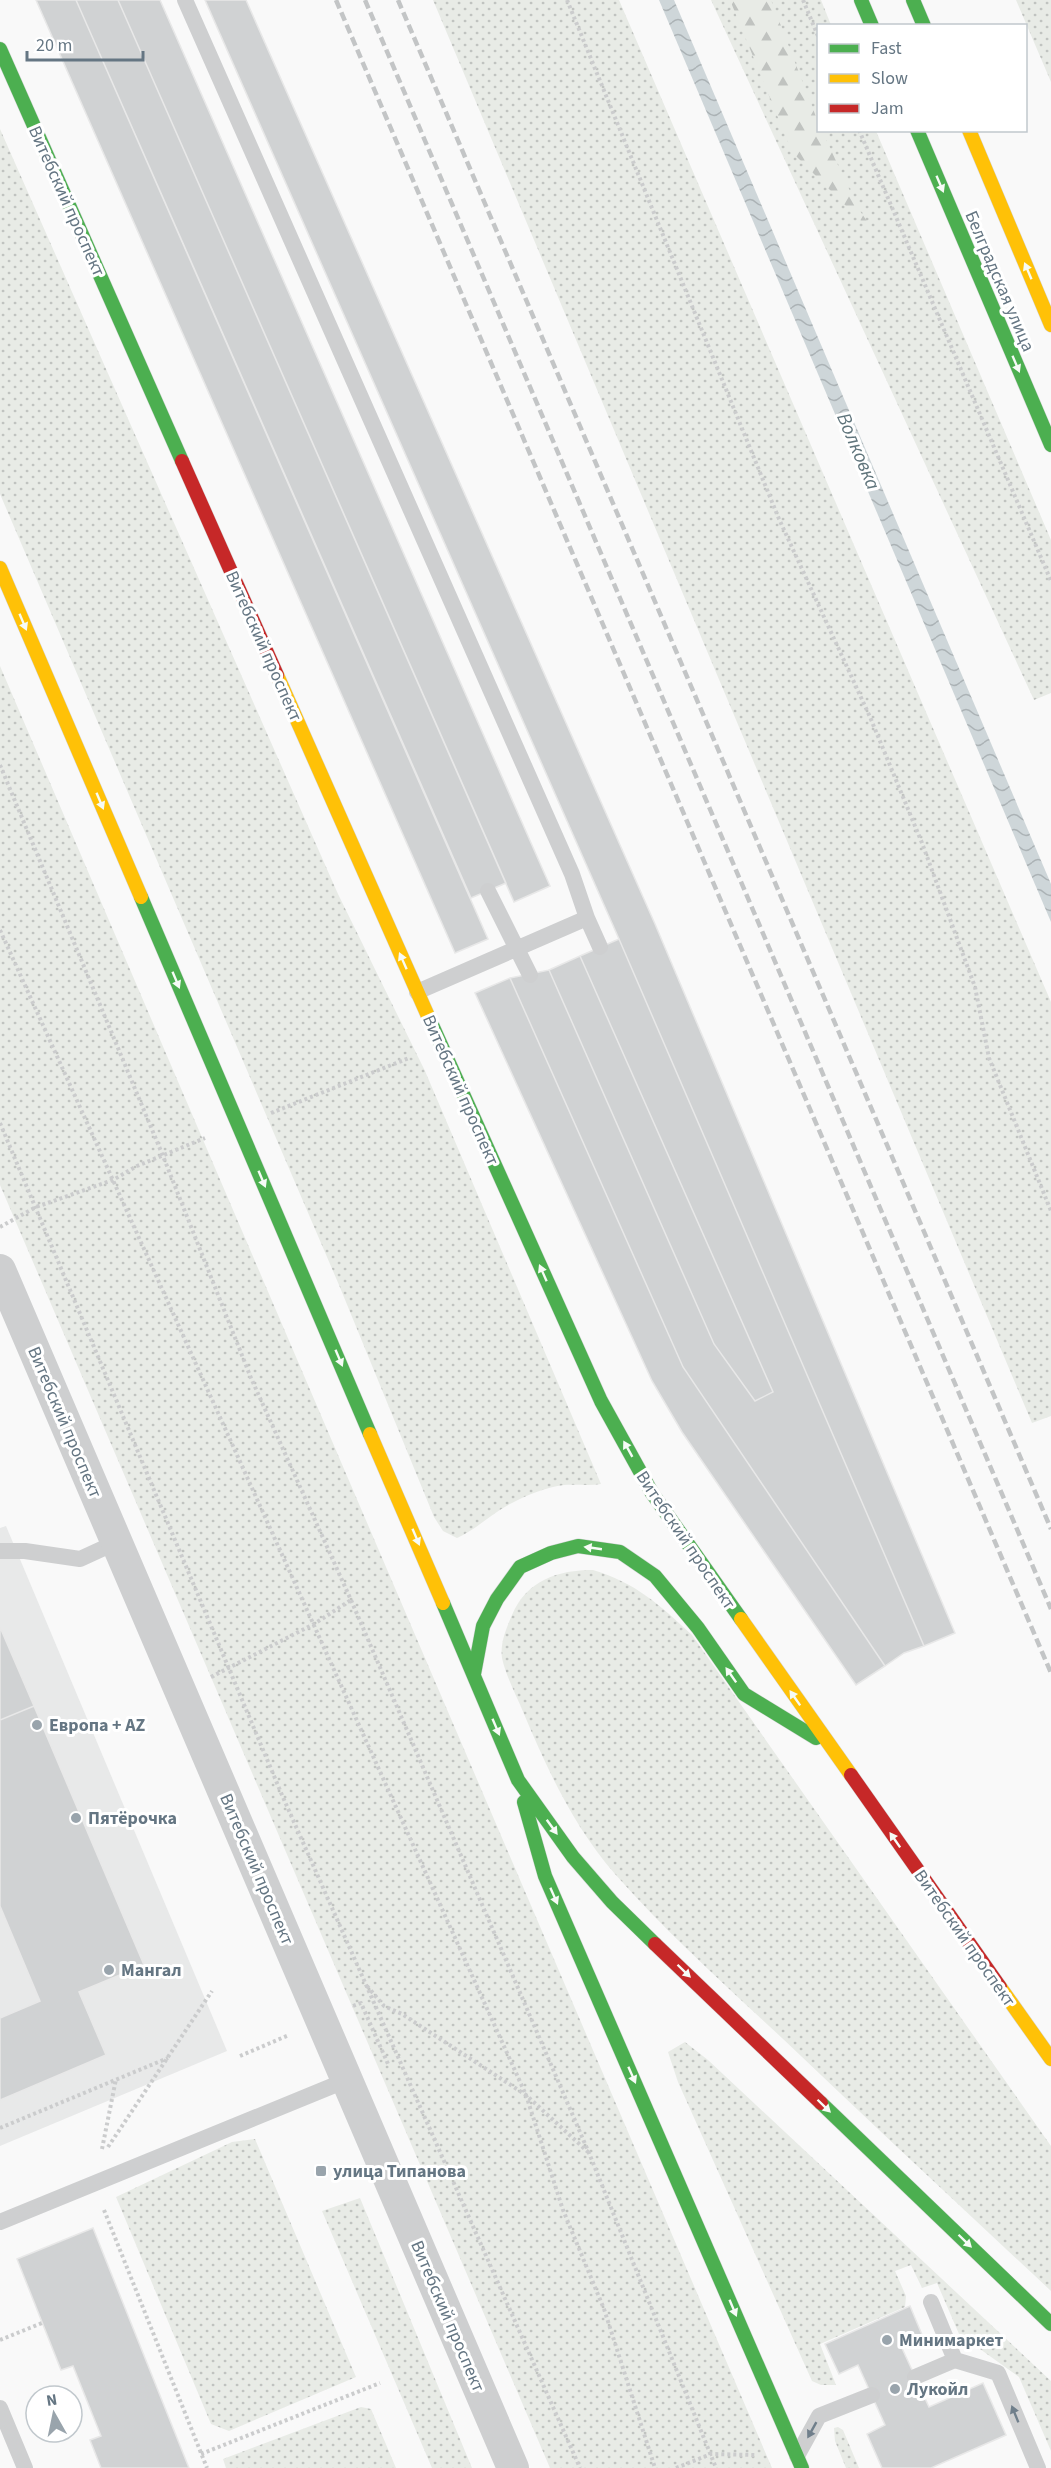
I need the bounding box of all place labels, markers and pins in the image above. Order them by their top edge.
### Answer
place label: Европа + AZ [49,1713,145,1738]
marker: Европа + AZ [30,1718,44,1732]
place label: Пятёрочка [88,1806,177,1831]
marker: Пятёрочка [69,1811,83,1825]
place label: Мангал [121,1958,182,1983]
marker: Мангал [102,1963,116,1977]
place label: улица Типанова [333,2159,466,2184]
marker: улица Типанова [314,2164,328,2178]
place label: Минимаркет [899,2328,1003,2353]
marker: Минимаркет [880,2333,894,2347]
place label: Лукойл [906,2377,968,2402]
marker: Лукойл [888,2382,902,2396]

